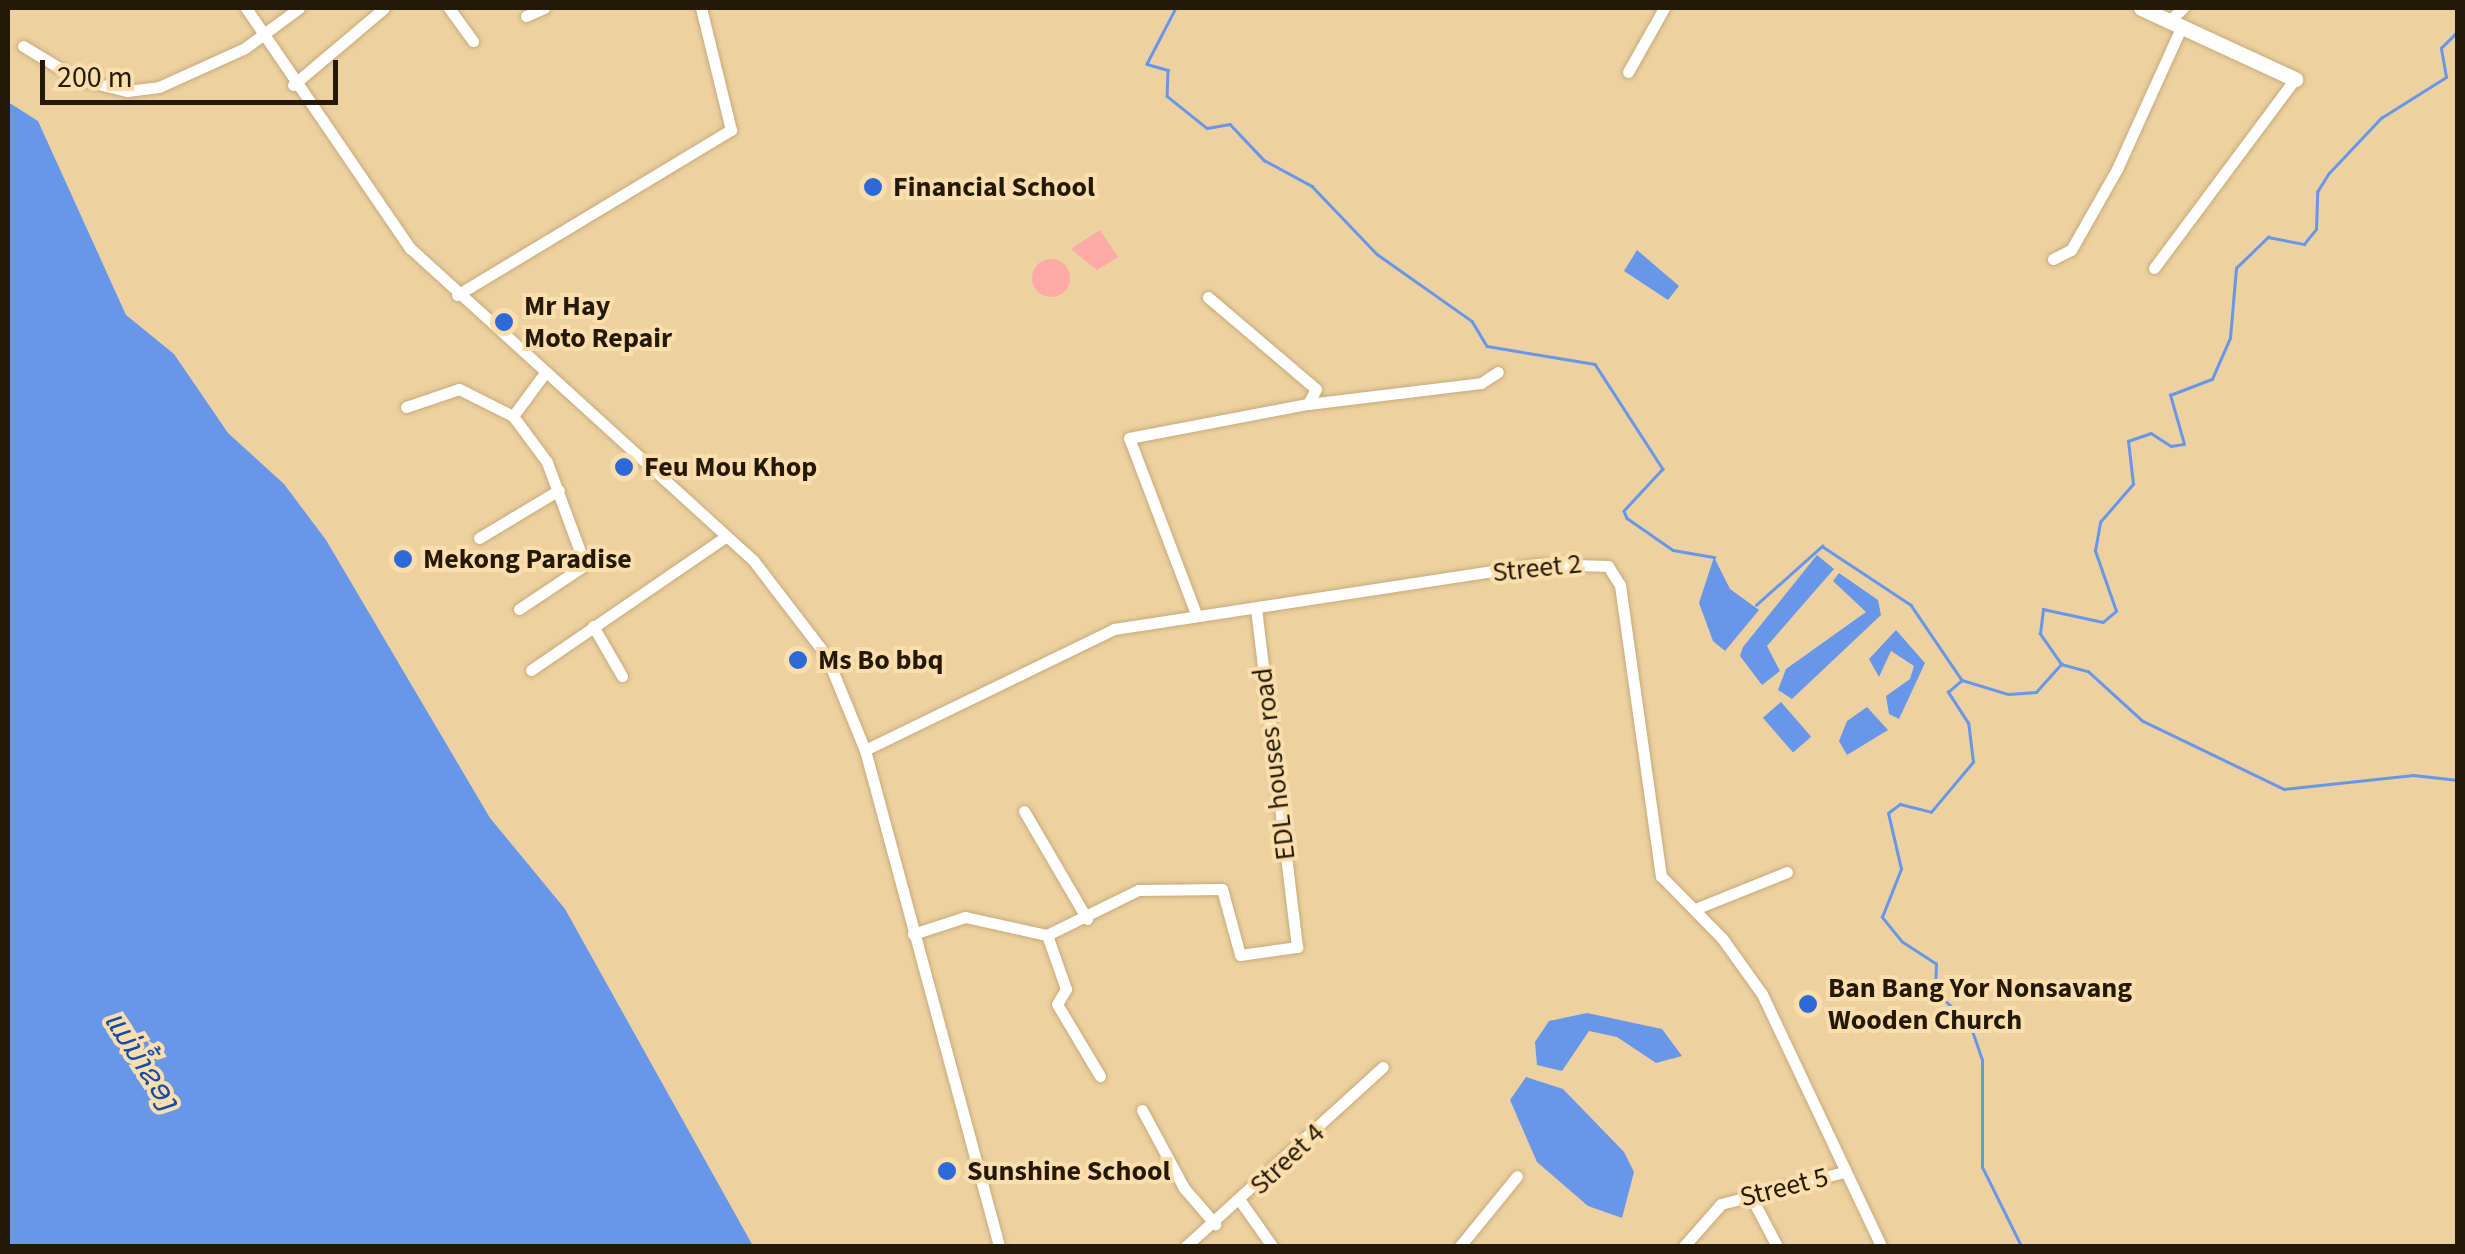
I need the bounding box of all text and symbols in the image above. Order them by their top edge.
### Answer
scale bar [45,40,342,102]
text: 200 m [57,56,133,99]
place label: Financial School [893,170,1095,204]
marker: Financial School [862,176,884,198]
place label: Mr Hay Moto Repair [524,289,672,355]
marker: Mr Hay Moto Repair [493,311,515,333]
place label: Feu Mou Khop [644,450,817,484]
marker: Feu Mou Khop [613,456,635,478]
place label: Mekong Paradise [423,542,632,576]
street label: Street 2 [1491,547,1583,589]
marker: Mekong Paradise [392,548,414,570]
place label: Ms Bo bbq [818,643,944,677]
marker: Ms Bo bbq [787,649,809,671]
street label: EDL houses road [1246,666,1302,862]
place label: Ban Bang Yor Nonsavang Wooden Church [1828,971,2132,1037]
marker: Ban Bang Yor Nonsavang Wooden Church [1797,993,1819,1015]
water label: ແມ່ນ້ຳຂອງ [96,1005,186,1117]
street label: Street 4 [1243,1116,1331,1202]
place label: Sunshine School [967,1154,1170,1188]
marker: Sunshine School [936,1160,958,1182]
street label: Street 5 [1736,1160,1832,1214]

